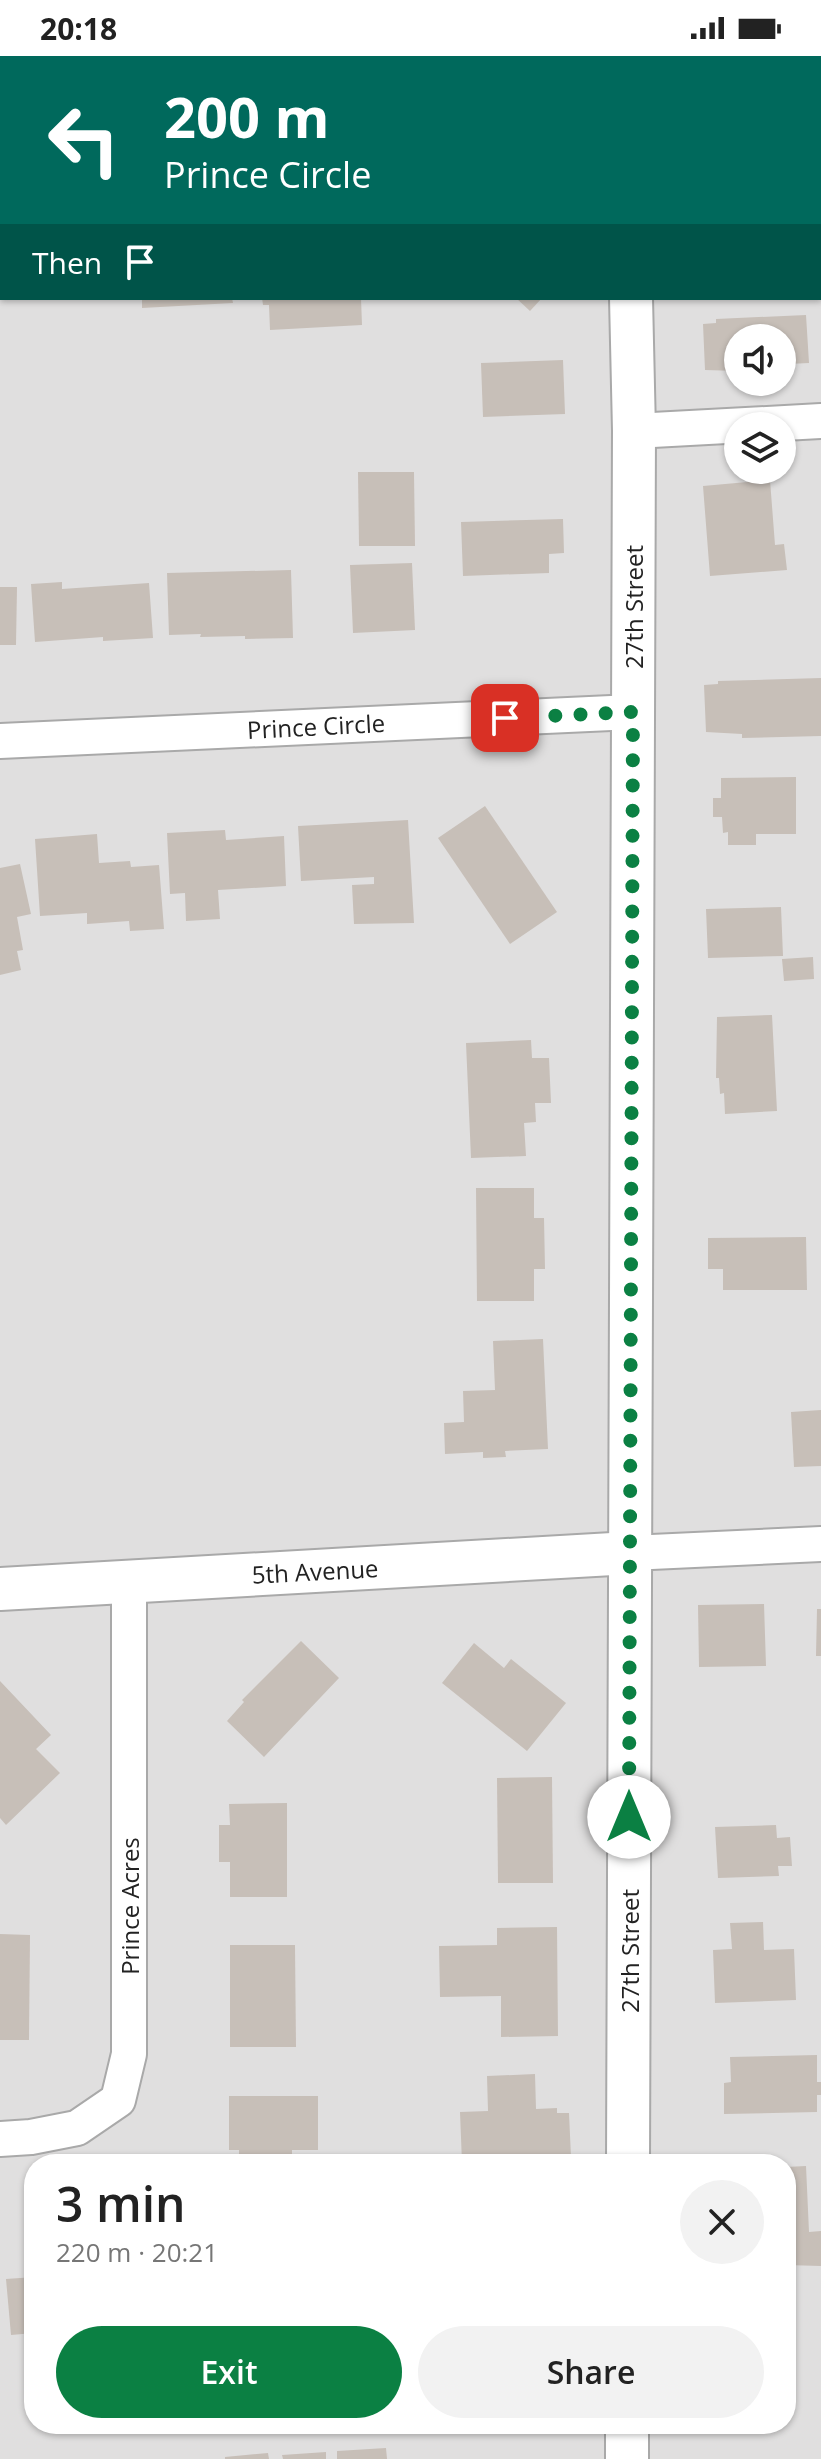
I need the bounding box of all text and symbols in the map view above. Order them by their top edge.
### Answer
text: 20:18 [40,8,117,49]
text: 200 m [164,78,330,154]
icon: left [32,88,136,192]
text: Prince Circle [164,150,371,199]
icon: arrive [118,240,162,284]
text: Then [32,242,102,283]
map controls [724,324,796,484]
button: sound [724,324,796,396]
button: layers [724,412,796,484]
street label: 27th Street [617,545,650,669]
pin [471,684,539,752]
icon: arrive [483,696,527,740]
street label: Prince Circle [246,706,386,746]
street label: 5th Avenue [251,1551,379,1591]
position arrow [587,1775,671,1859]
street label: Prince Acres [113,1837,146,1975]
street label: 27th Street [613,1889,646,2013]
text: 3 min [56,2171,186,2236]
button: close [680,2180,764,2264]
text: 220 m · 20:21 [56,2234,218,2270]
button: Exit [56,2326,402,2418]
button: Share [418,2326,764,2418]

